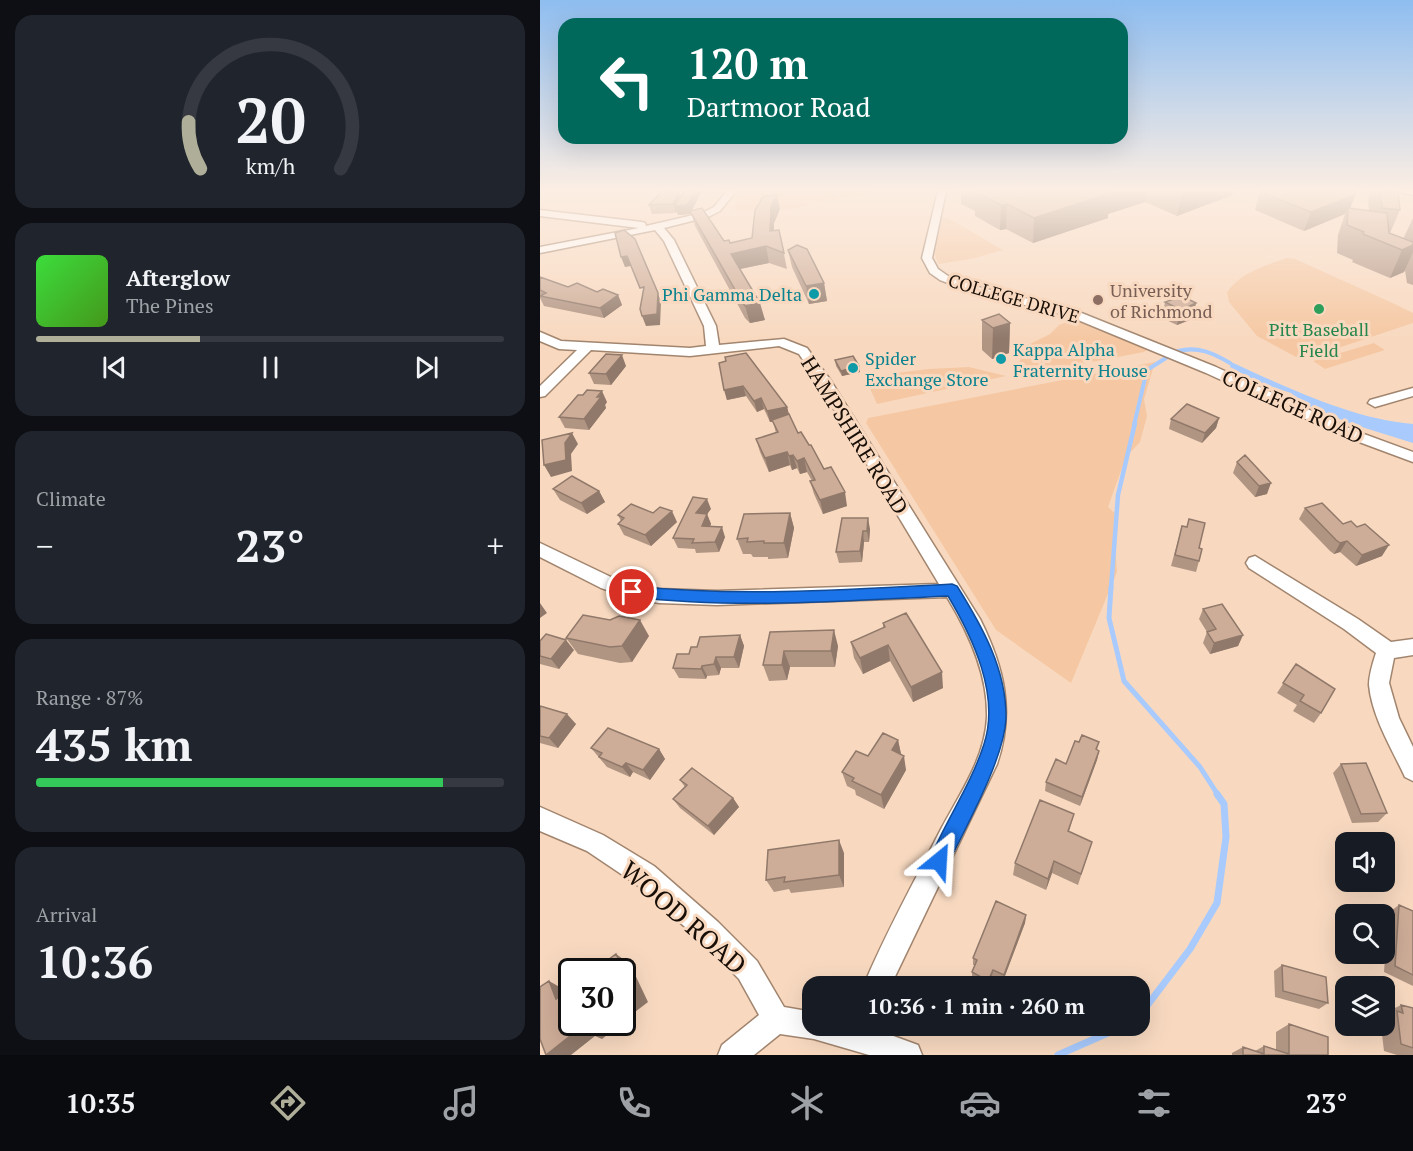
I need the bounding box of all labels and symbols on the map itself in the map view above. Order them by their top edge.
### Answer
street label: COLLEGE DRIVE [946,268,1082,328]
place label: University of Richmond [1110,278,1213,323]
place label: Phi Gamma Delta [662,282,802,306]
marker: Phi Gamma Delta [807,287,821,301]
marker: University of Richmond [1091,293,1105,307]
marker: Pitt Baseball Field [1312,302,1326,316]
place label: Pitt Baseball Field [1269,317,1369,362]
place label: Kappa Alpha Fraternity House [1013,337,1148,382]
place label: Spider Exchange Store [865,346,988,391]
street label: HAMPSHIRE ROAD [795,351,915,519]
marker: Kappa Alpha Fraternity House [994,352,1008,366]
marker: Spider Exchange Store [846,361,860,375]
street label: COLLEGE ROAD [1218,362,1368,450]
pin [606,566,657,617]
position arrow [907,829,971,893]
street label: WOOD ROAD [614,853,754,981]
speed limit sign: 30 [558,958,636,1036]

